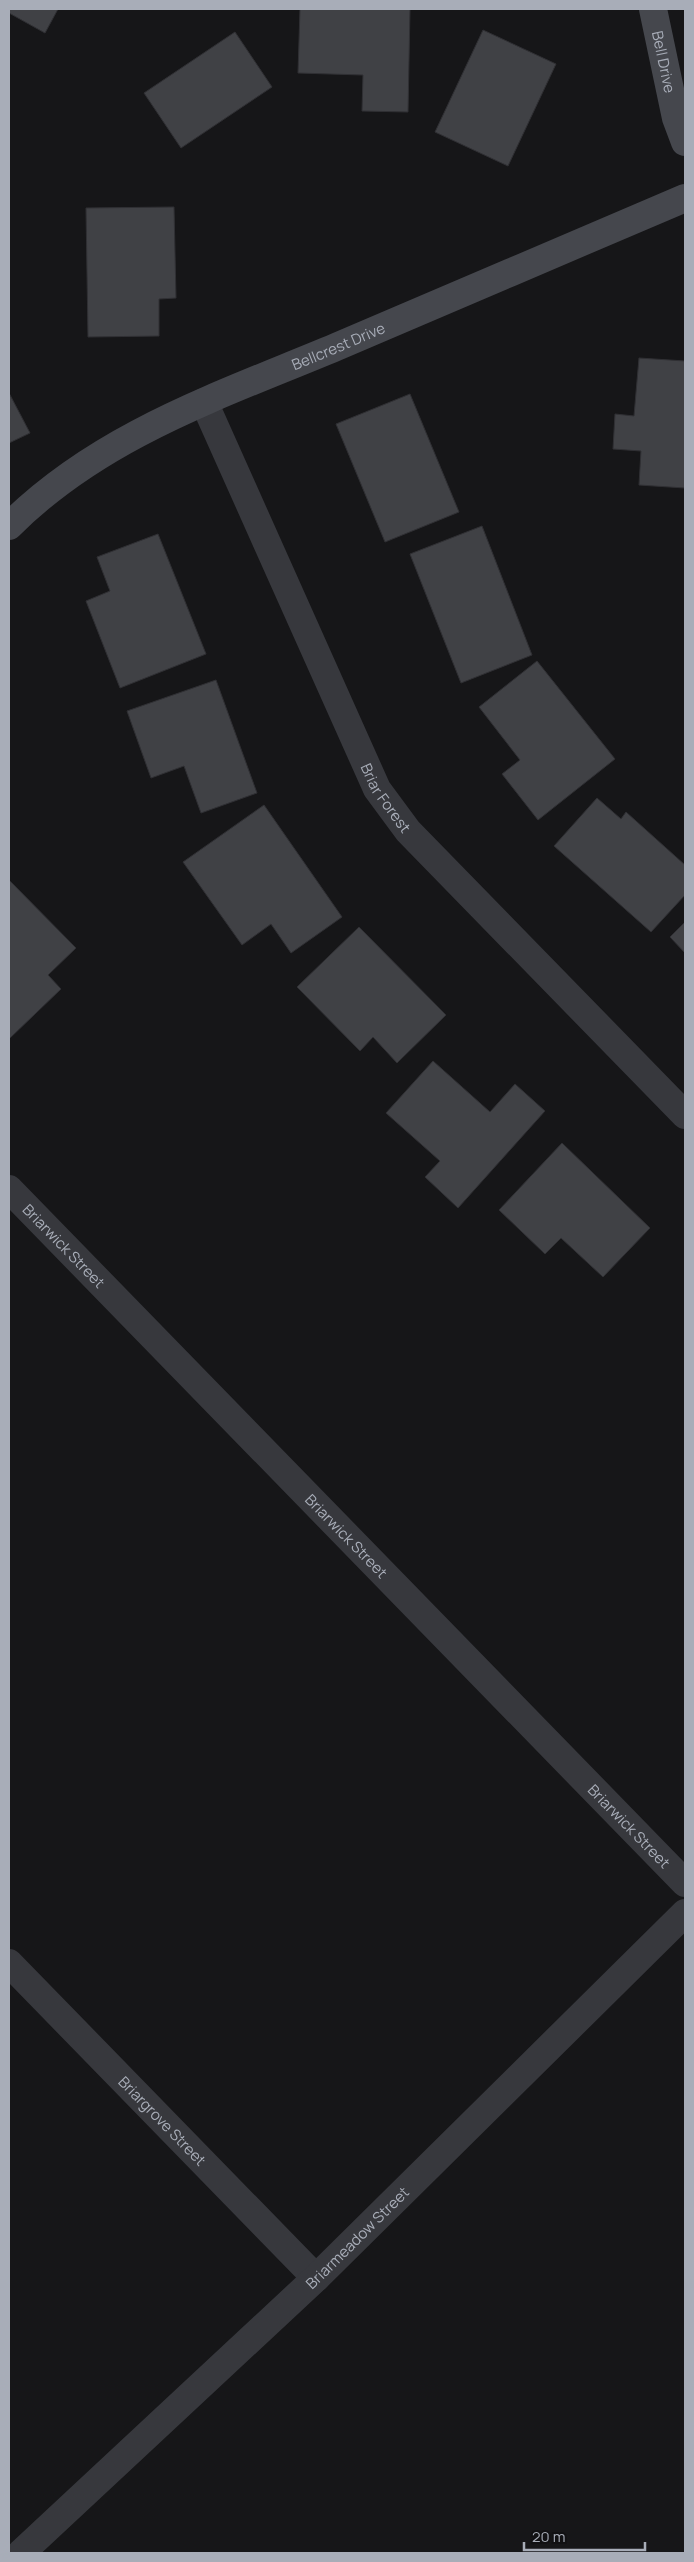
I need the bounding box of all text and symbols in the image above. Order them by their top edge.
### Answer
street label: Bell Drive [647,29,681,95]
street label: Bellcrest Drive [288,317,388,375]
street label: Briar Forest [356,760,416,837]
street label: Briarwick Street [18,1199,110,1292]
street label: Briarwick Street [301,1489,393,1582]
street label: Briarwick Street [583,1779,675,1872]
street label: Briargrove Street [114,2071,211,2170]
street label: Briarmeadow Street [301,2182,413,2293]
scale bar [524,2520,645,2552]
text: 20 m [532,2526,565,2547]

